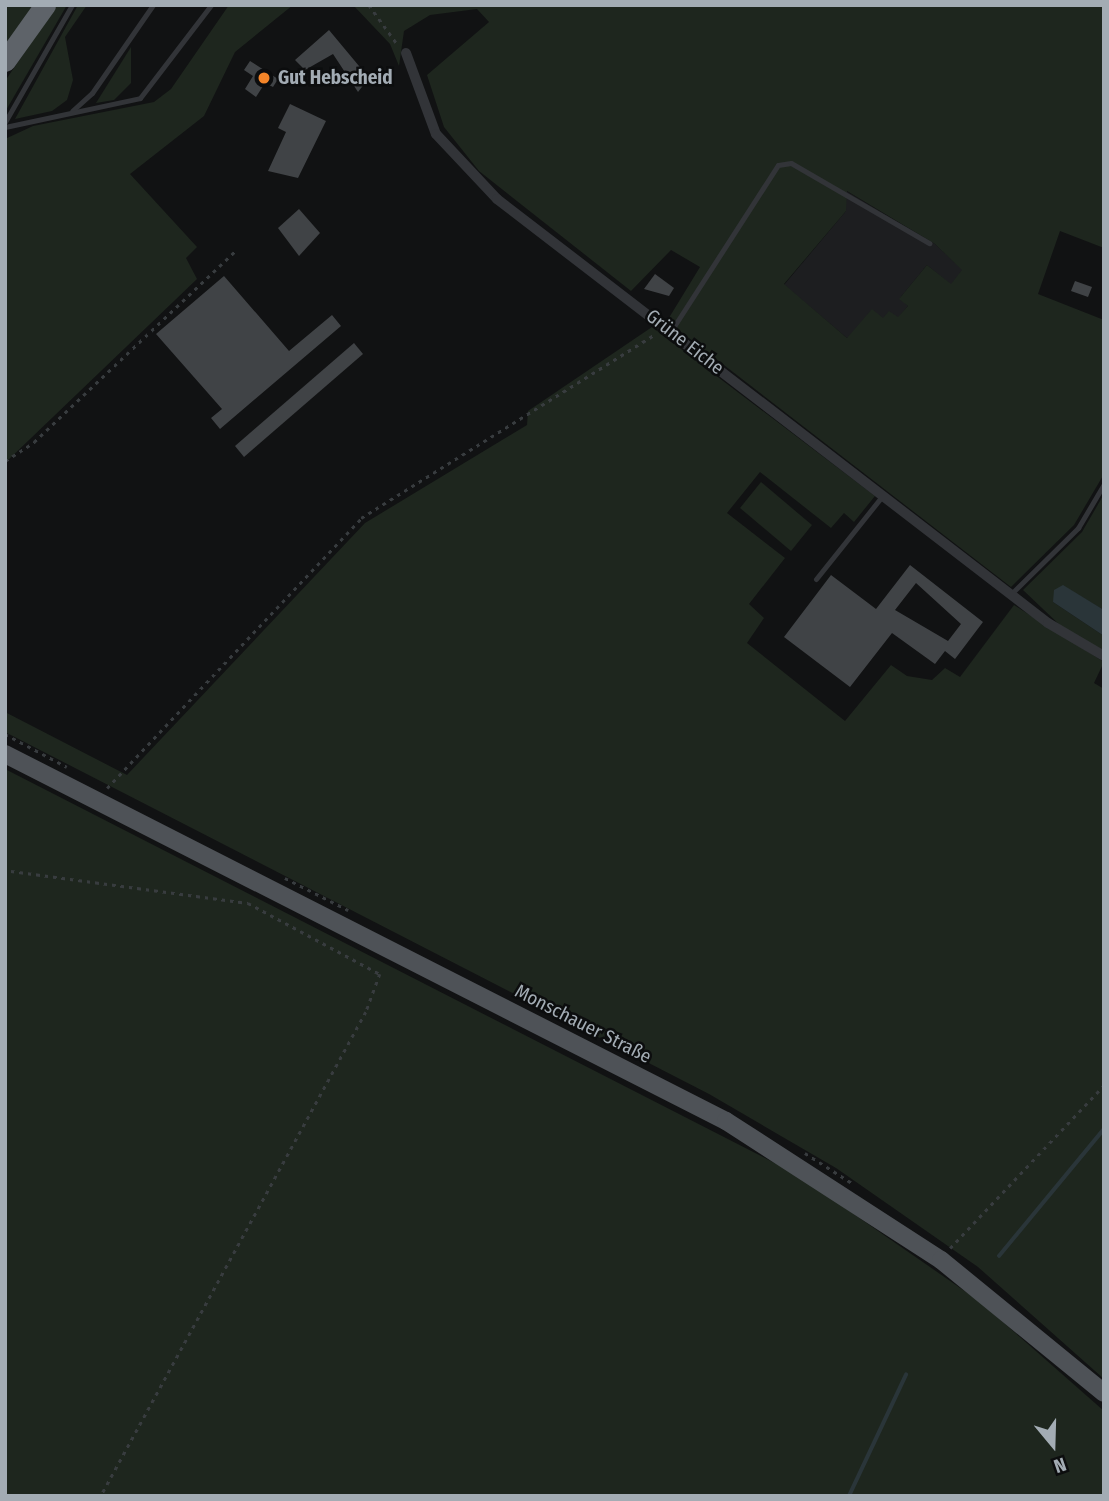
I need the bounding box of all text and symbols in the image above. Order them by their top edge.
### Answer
place label: Gut Hebscheid [278,67,393,89]
marker: Gut Hebscheid [256,70,272,86]
street label: Grüne Eiche [642,305,728,379]
street label: Monschauer Straße [511,980,655,1068]
north arrow [1018,1410,1088,1480]
text: N [1051,1453,1069,1478]

